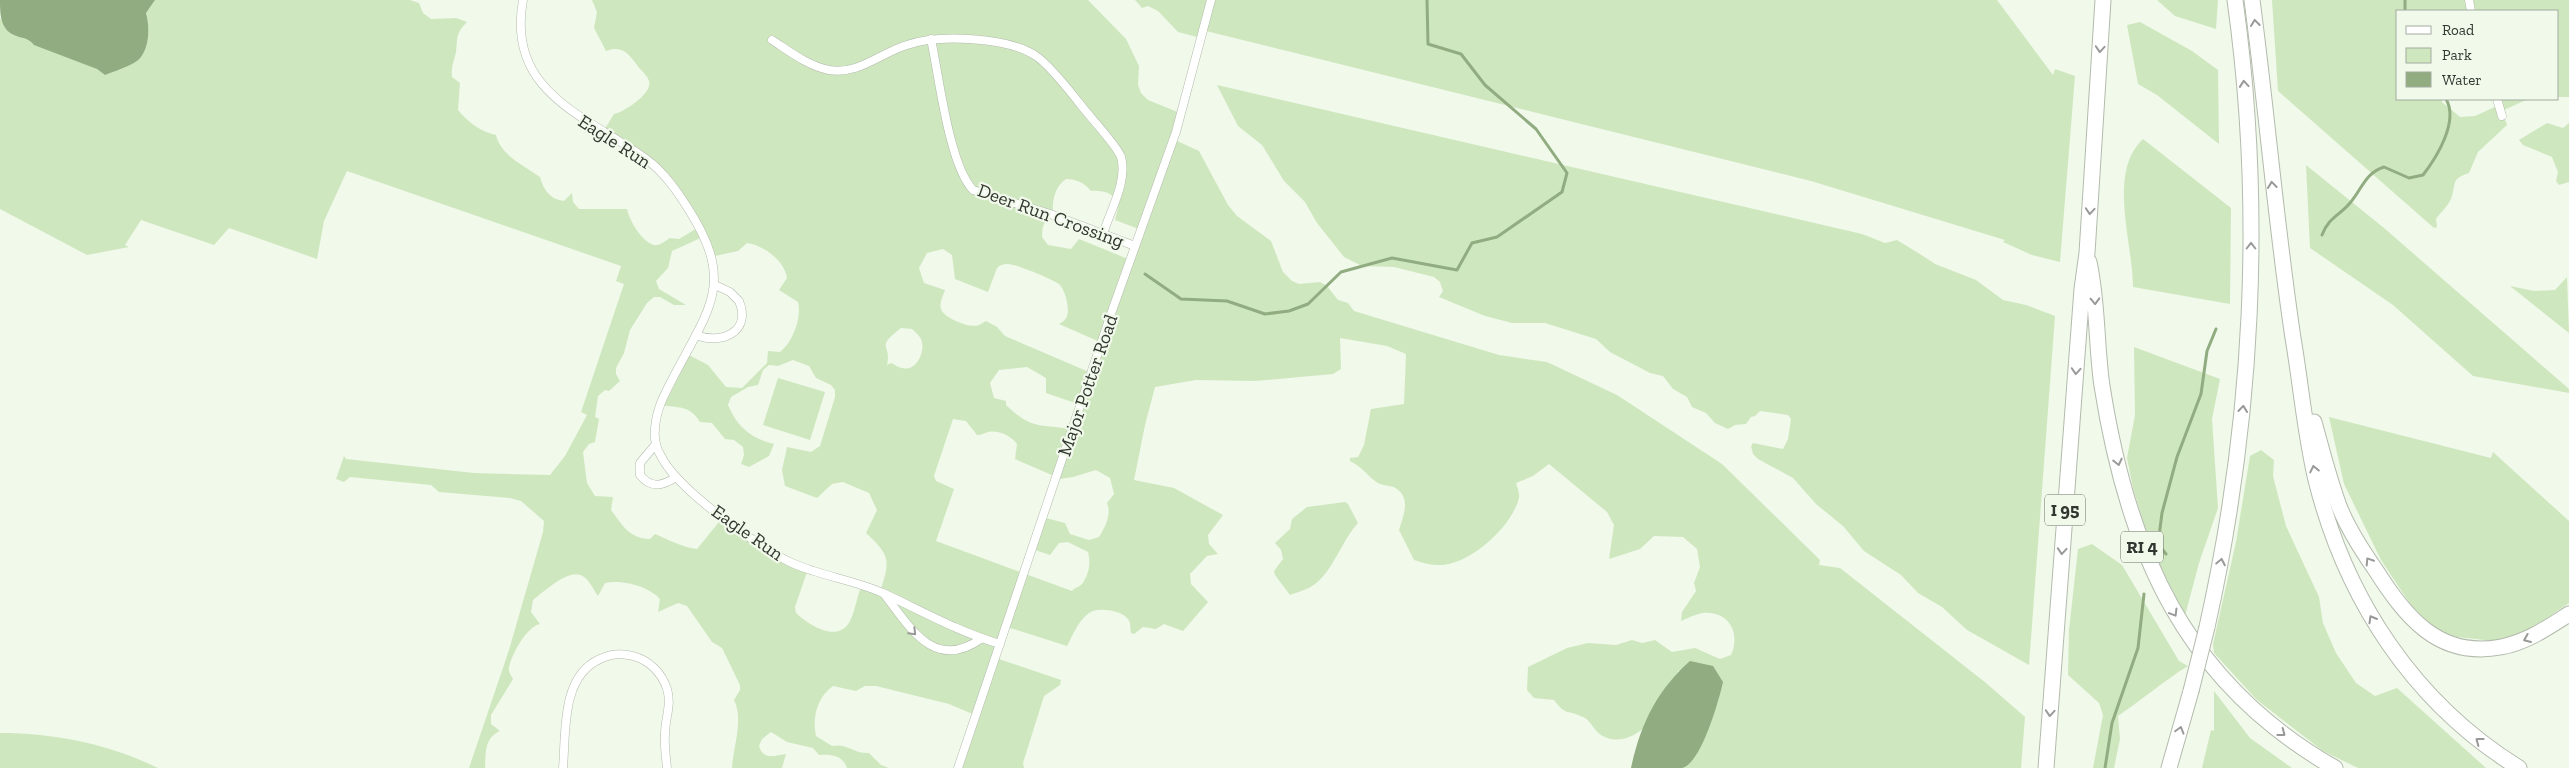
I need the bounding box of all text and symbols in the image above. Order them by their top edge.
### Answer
legend [2396,10,2559,100]
one-way arrow [2250,19,2261,27]
text: Road [2442,21,2475,39]
one-way arrow [2094,45,2105,53]
text: Park [2442,46,2472,64]
text: Water [2442,71,2482,89]
one-way arrow [2239,80,2250,88]
street label: Eagle Run [574,109,656,174]
street label: Deer Run Crossing [974,178,1128,253]
one-way arrow [2267,181,2278,189]
one-way arrow [2084,207,2095,215]
one-way arrow [2246,242,2256,250]
one-way arrow [2090,297,2101,305]
street label: Major Potter Road [1052,311,1123,459]
one-way arrow [2070,368,2081,376]
one-way arrow [2237,404,2248,412]
one-way arrow [2112,457,2122,466]
one-way arrow [2309,464,2320,473]
road number: I 95 [2045,494,2085,526]
street label: Eagle Run [707,499,788,566]
road number: RI 4 [2121,532,2163,562]
one-way arrow [2057,547,2068,555]
one-way arrow [2366,557,2375,567]
one-way arrow [2215,558,2225,566]
one-way arrow [2167,608,2177,617]
one-way arrow [2369,616,2379,625]
one-way arrow [908,627,917,636]
one-way arrow [2523,633,2532,643]
one-way arrow [2044,709,2055,717]
one-way arrow [2175,726,2185,734]
one-way arrow [2276,728,2285,736]
one-way arrow [2476,738,2485,746]

